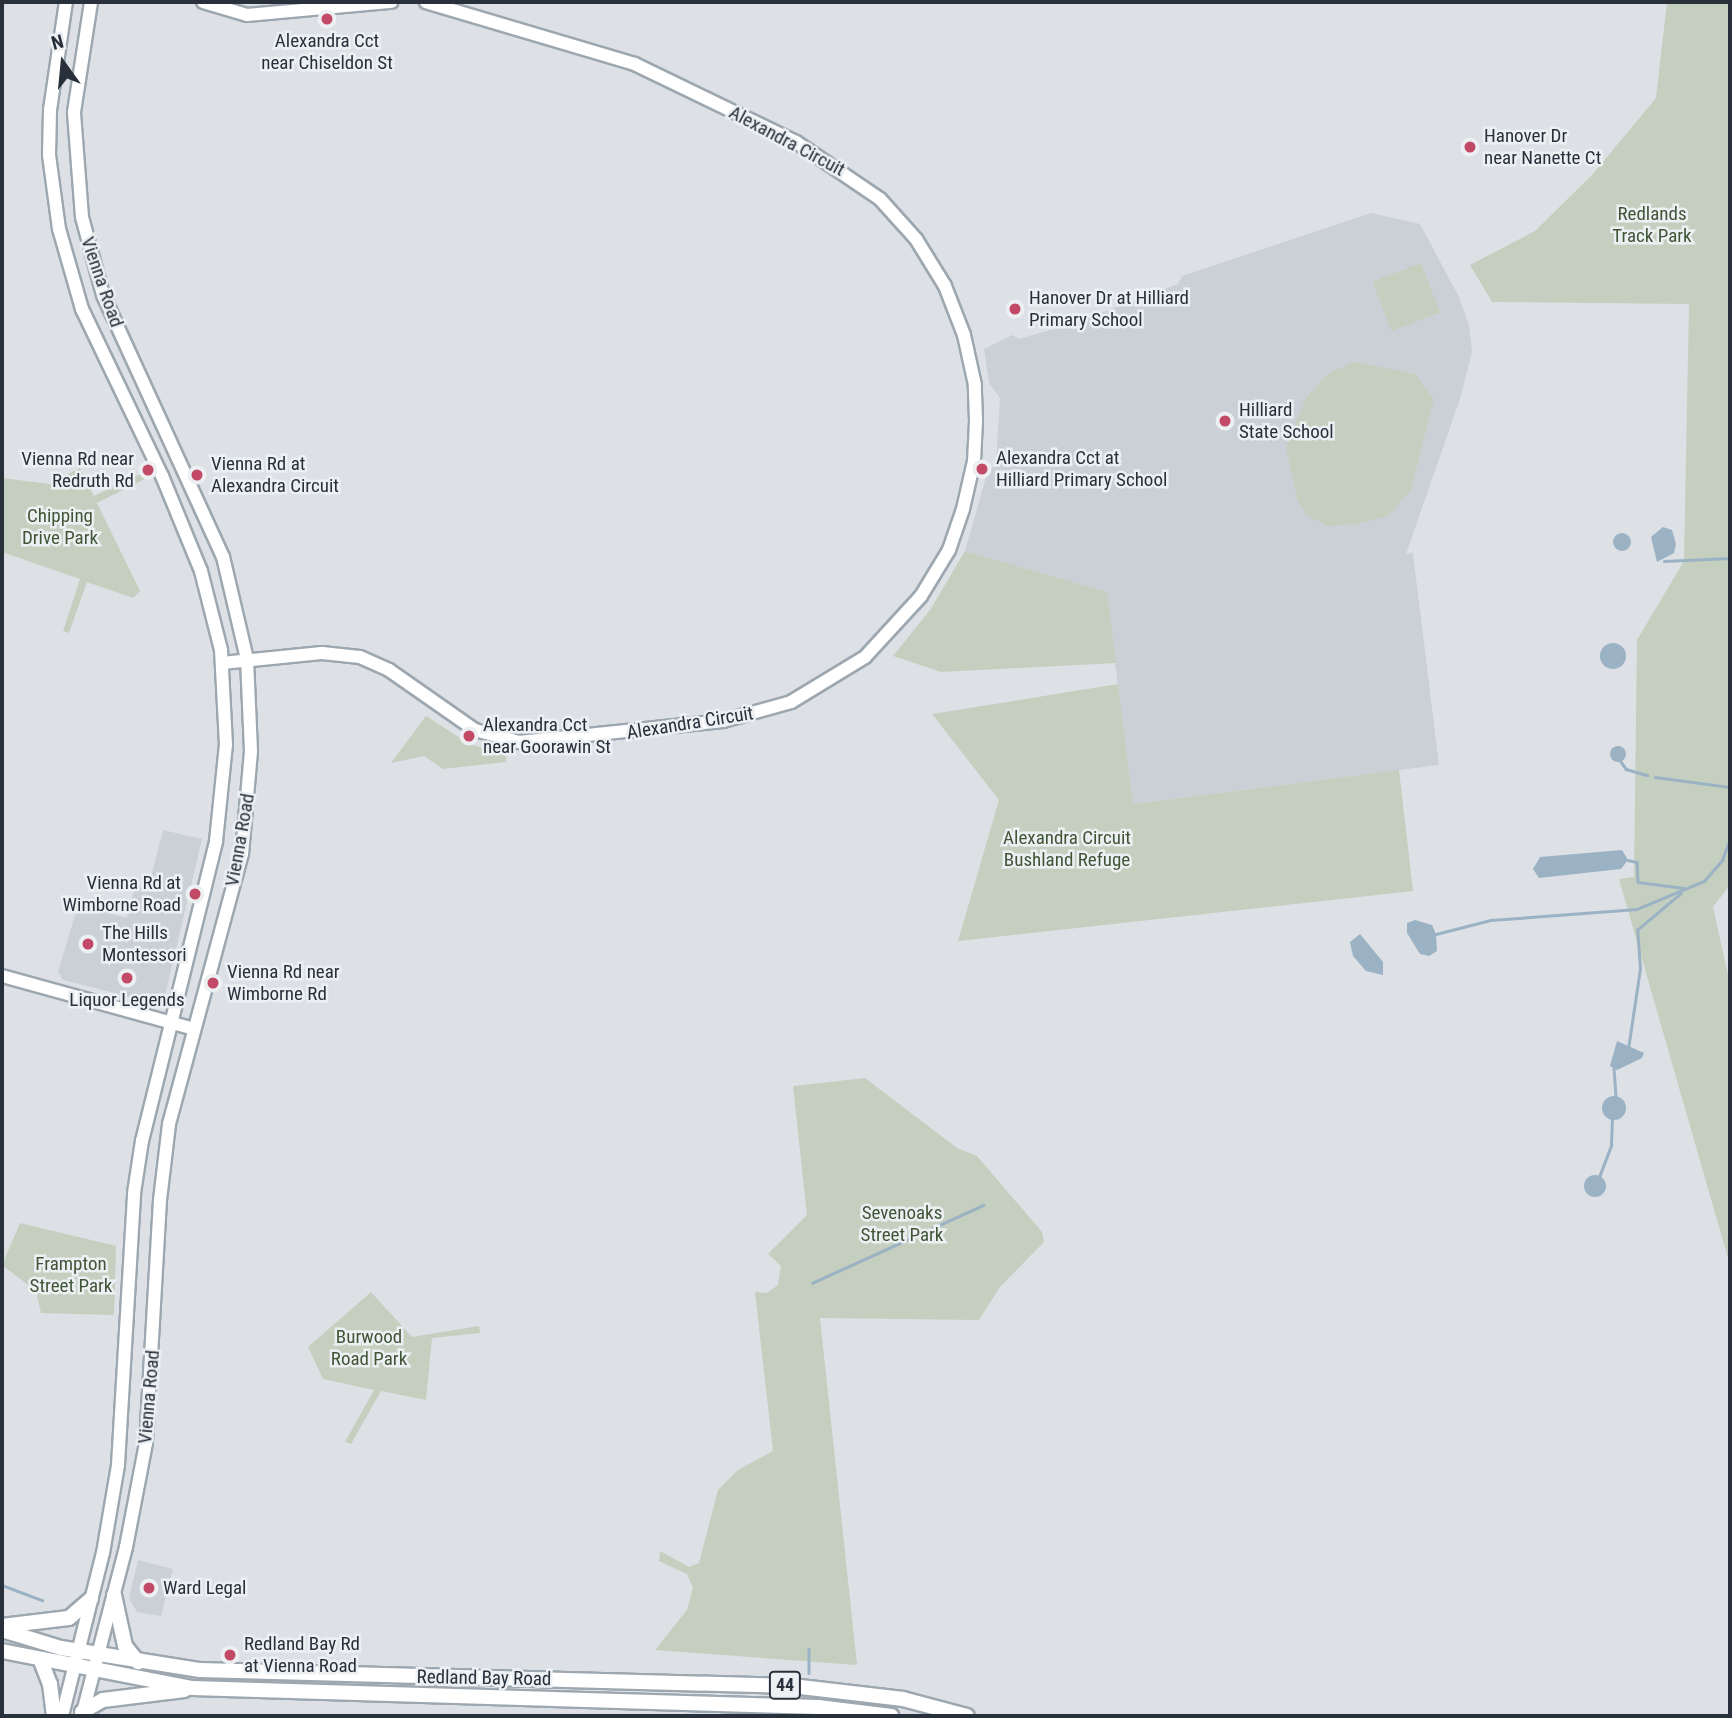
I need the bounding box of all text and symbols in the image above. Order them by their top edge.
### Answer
marker: Alexandra Cct near Chiseldon St [319,11,335,27]
north arrow [28,28,98,98]
text: N [49,30,66,55]
place label: Alexandra Cct near Chiseldon St [261,30,393,74]
street label: Alexandra Circuit [725,101,849,181]
place label: Hanover Dr near Nanette Ct [1484,125,1601,169]
marker: Hanover Dr near Nanette Ct [1462,139,1478,155]
park label: Redlands Track Park [1612,203,1692,247]
street label: Vienna Road [76,234,128,330]
place label: Hanover Dr at Hilliard Primary School [1029,287,1189,331]
marker: Hanover Dr at Hilliard Primary School [1007,301,1023,317]
place label: Hilliard State School [1239,399,1334,443]
marker: Hilliard State School [1217,413,1233,429]
place label: Alexandra Cct at Hilliard Primary School [996,447,1167,491]
place label: Vienna Rd near Redruth Rd [21,448,134,492]
place label: Vienna Rd at Alexandra Circuit [211,453,339,497]
marker: Alexandra Cct at Hilliard Primary School [974,461,990,477]
marker: Vienna Rd near Redruth Rd [140,462,156,478]
marker: Vienna Rd at Alexandra Circuit [189,467,205,483]
park label: Chipping Drive Park [22,505,98,549]
street label: Alexandra Circuit [625,702,755,744]
place label: Alexandra Cct near Goorawin St [483,714,611,758]
marker: Alexandra Cct near Goorawin St [461,728,477,744]
street label: Vienna Road [221,792,259,888]
park label: Alexandra Circuit Bushland Refuge [1003,827,1131,871]
place label: Vienna Rd at Wimborne Road [63,872,181,916]
marker: Vienna Rd at Wimborne Road [187,886,203,902]
place label: The Hills Montessori [102,922,187,966]
marker: The Hills Montessori [80,936,96,952]
place label: Vienna Rd near Wimborne Rd [227,961,340,1005]
marker: Liquor Legends [119,970,135,986]
marker: Vienna Rd near Wimborne Rd [205,975,221,991]
place label: Liquor Legends [69,989,185,1011]
park label: Sevenoaks Street Park [861,1202,943,1246]
park label: Frampton Street Park [30,1253,112,1297]
park label: Burwood Road Park [331,1326,407,1370]
street label: Vienna Road [134,1349,164,1445]
place label: Ward Legal [163,1577,246,1599]
marker: Ward Legal [141,1580,157,1596]
place label: Redland Bay Rd at Vienna Road [244,1633,360,1677]
marker: Redland Bay Rd at Vienna Road [222,1647,238,1663]
street label: Redland Bay Road [416,1665,552,1691]
road number: 44 [768,1670,802,1700]

